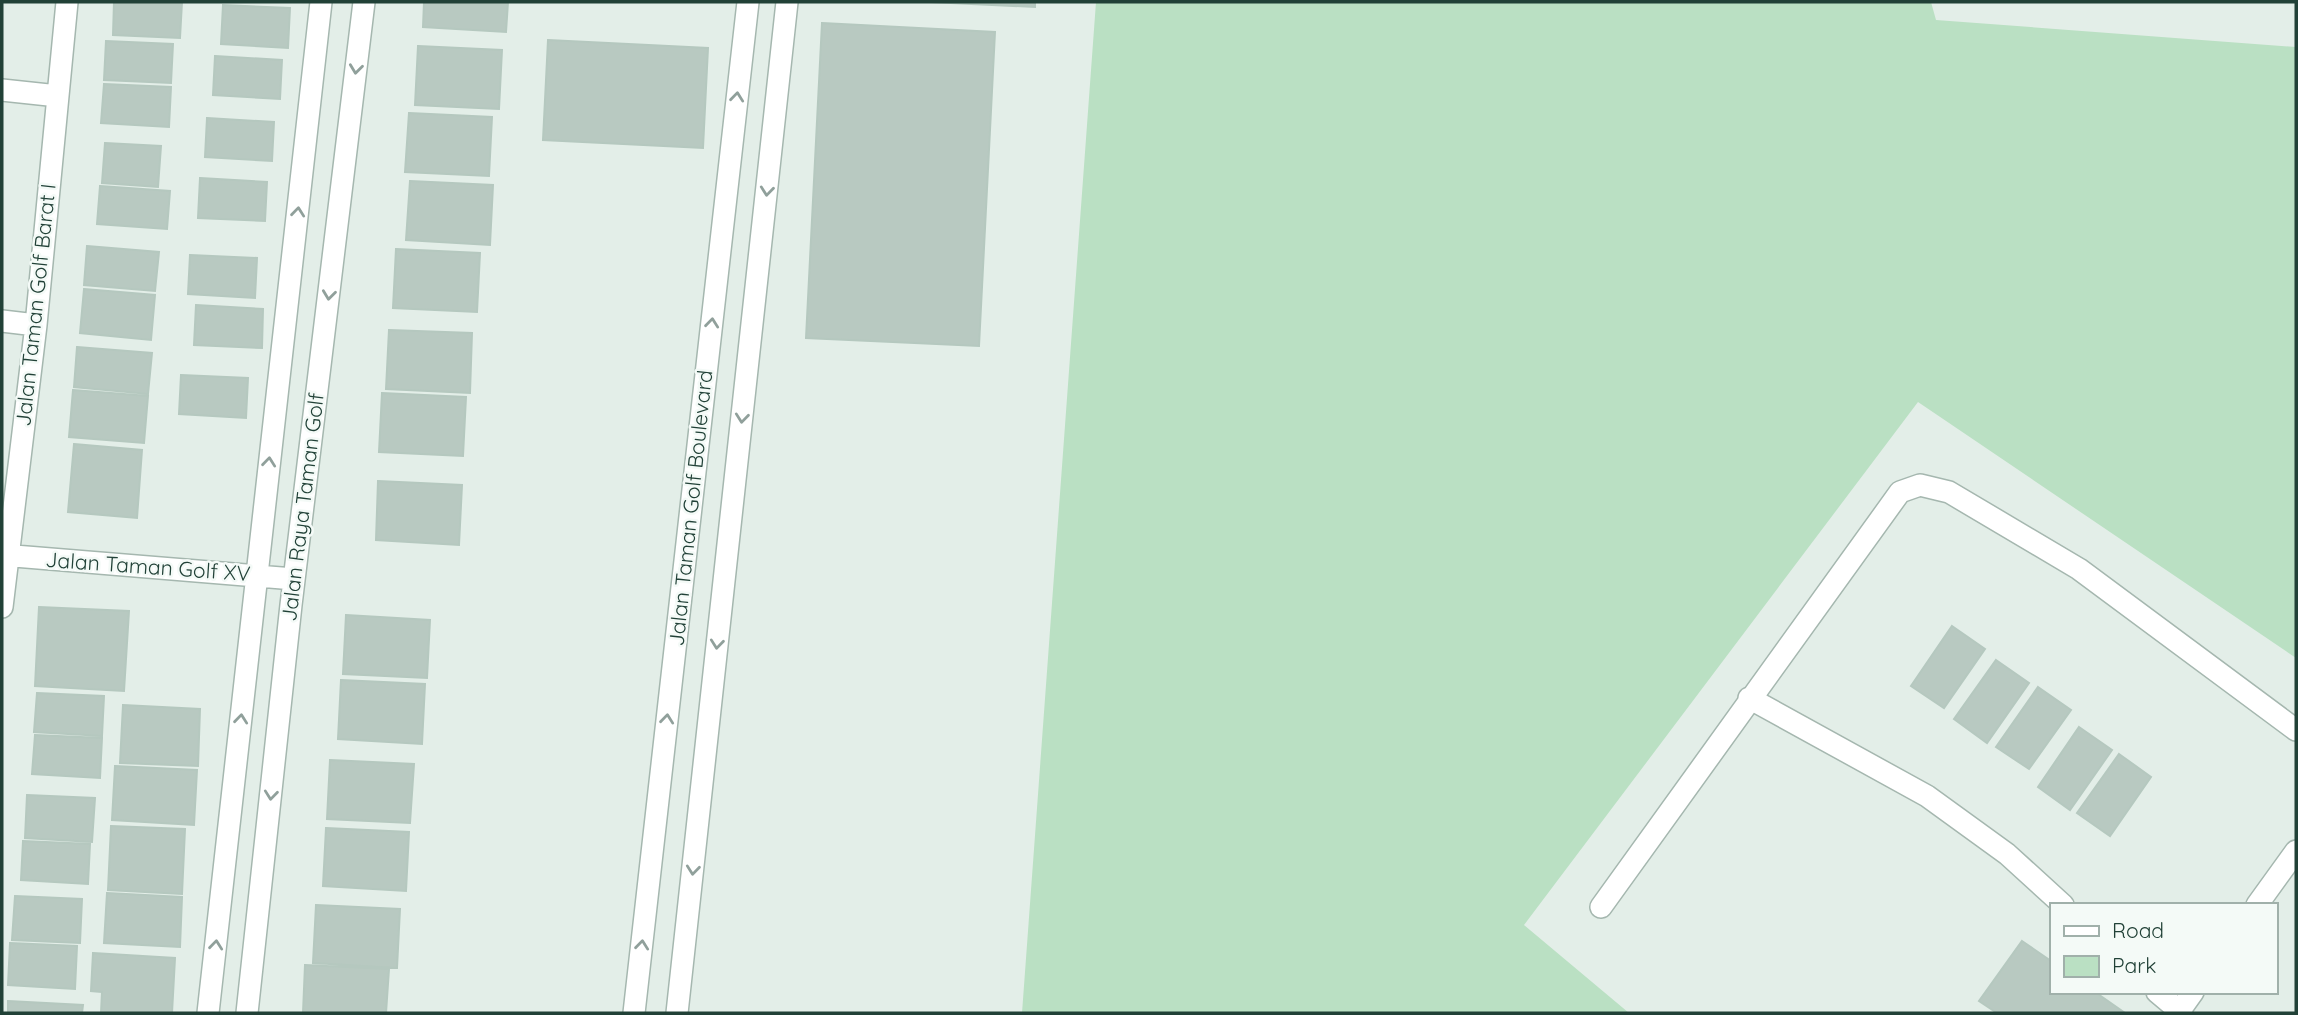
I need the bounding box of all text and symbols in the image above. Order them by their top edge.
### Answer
one-way arrow [349,64,364,75]
one-way arrow [730,91,745,103]
street label: Jalan Taman Golf Barat I [9,182,61,427]
one-way arrow [759,186,774,197]
one-way arrow [290,206,305,217]
one-way arrow [321,289,336,301]
one-way arrow [704,317,719,329]
street label: Jalan Taman Golf Boulevard [663,369,717,647]
street label: Jalan Raya Taman Golf [275,391,329,623]
one-way arrow [735,412,750,423]
one-way arrow [262,456,277,468]
street label: Jalan Taman Golf XV [45,546,251,586]
one-way arrow [710,638,725,650]
one-way arrow [233,713,248,725]
one-way arrow [660,714,675,725]
one-way arrow [263,789,278,801]
one-way arrow [686,865,701,876]
legend [2050,903,2277,994]
text: Road [2112,917,2164,943]
one-way arrow [208,940,223,951]
one-way arrow [634,940,649,951]
text: Park [2112,952,2156,978]

